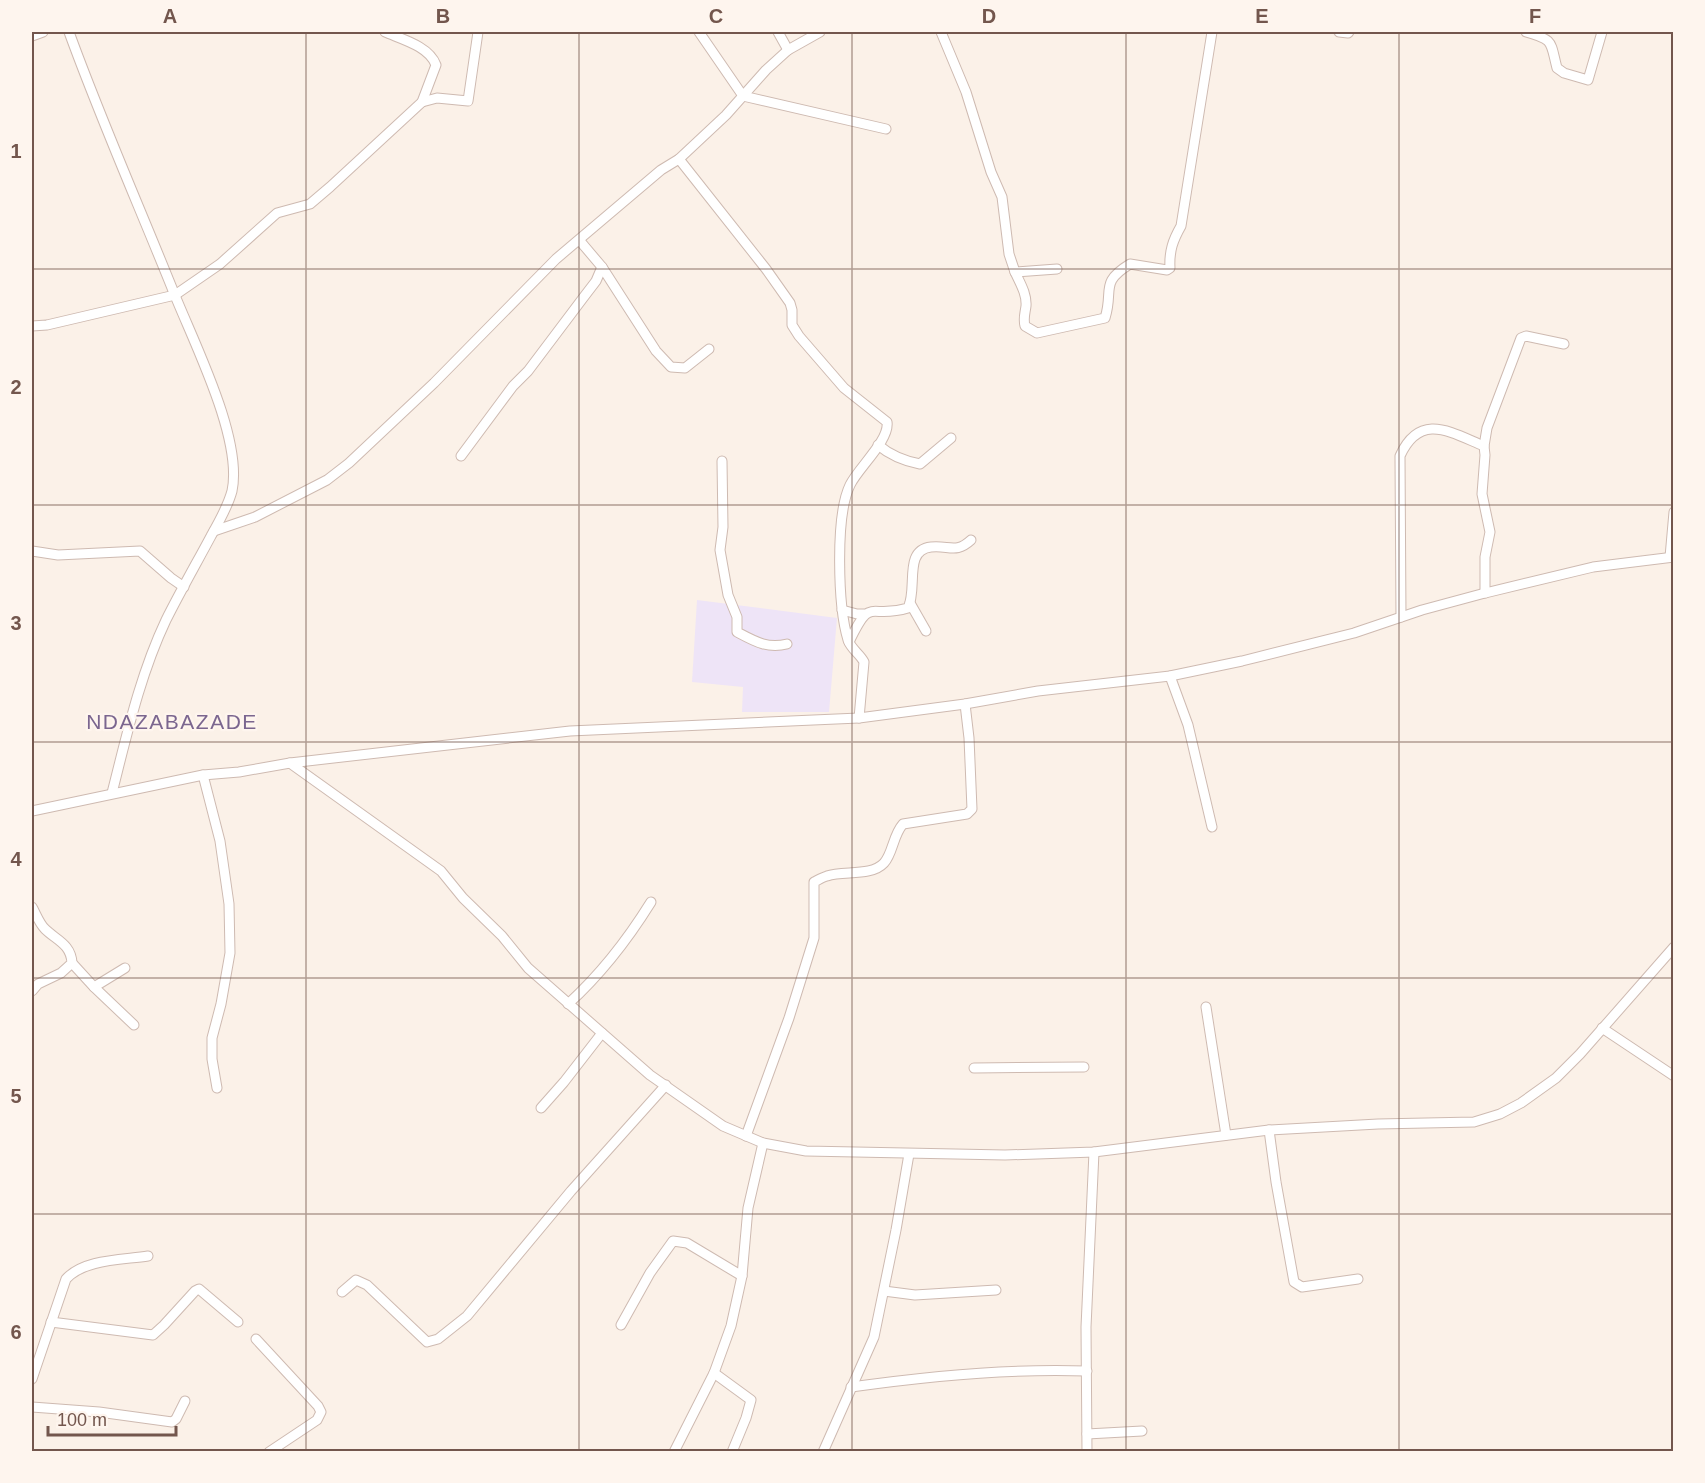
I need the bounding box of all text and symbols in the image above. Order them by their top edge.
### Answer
text: A [163,5,177,27]
text: B [436,5,450,27]
text: C [709,5,723,27]
text: D [982,5,996,27]
text: E [1255,5,1269,27]
text: F [1529,5,1541,27]
text: 1 [10,140,22,162]
text: 2 [10,376,22,398]
text: 3 [10,612,22,634]
district label: NDAZABAZADE [86,710,258,733]
text: 4 [10,848,22,870]
text: 5 [10,1085,22,1107]
text: 6 [10,1321,22,1343]
scale bar [48,1399,176,1437]
text: 100 m [57,1410,107,1430]

